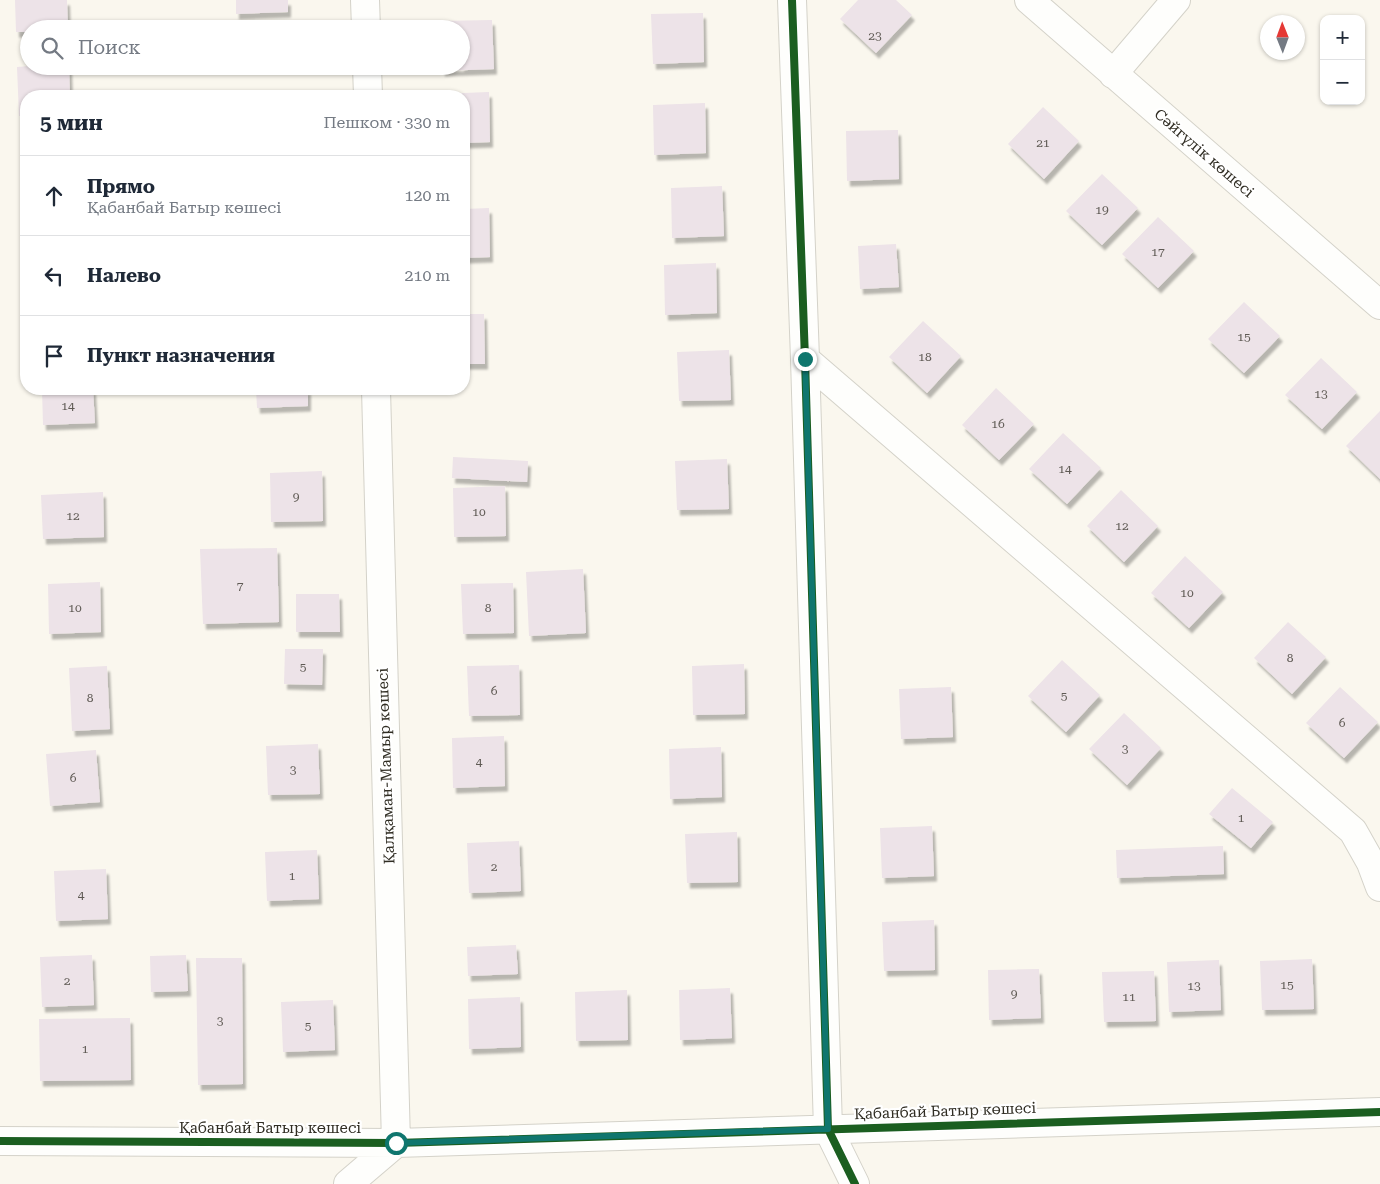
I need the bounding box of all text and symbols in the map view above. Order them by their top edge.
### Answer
north arrow [1260,15,1305,60]
map controls [1320,15,1365,105]
button: + [1320,15,1365,60]
search box [20,20,470,75]
house number: 23 [868,29,882,43]
icon: search [38,34,66,62]
text: Поиск [78,36,141,59]
button: − [1320,60,1365,105]
street label: Сәйгүлік көшесі [1150,105,1258,201]
text: 5 мин [40,111,103,135]
text: Пешком · 330 m [323,113,450,132]
house number: 21 [1036,136,1050,150]
text: Прямо [87,175,155,198]
icon: ahead [40,182,68,210]
text: 120 m [404,186,450,205]
text: Қабанбай Батыр көшесі [87,198,281,217]
house number: 19 [1095,203,1109,217]
house number: 17 [1151,245,1165,259]
icon: left [40,262,68,290]
text: Налево [87,264,161,287]
text: 210 m [404,266,450,285]
house number: 15 [1237,330,1251,344]
icon: arrive [40,342,68,370]
text: Пункт назначения [87,344,275,367]
route end [794,348,817,371]
house number: 18 [918,350,932,364]
house number: 13 [1314,387,1328,401]
house number: 14 [61,399,75,413]
house number: 16 [991,417,1005,431]
house number: 14 [1058,462,1072,476]
house number: 9 [293,490,300,504]
house number: 10 [472,505,486,519]
house number: 12 [66,509,80,523]
house number: 12 [1115,519,1129,533]
house number: 7 [237,579,244,593]
house number: 10 [1180,586,1194,600]
house number: 10 [68,601,82,615]
house number: 8 [485,601,492,615]
house number: 8 [1287,651,1294,665]
house number: 5 [300,660,307,674]
street label: Қалқаман-Мамыр көшесі [374,667,398,864]
house number: 6 [491,684,498,698]
house number: 5 [1061,689,1068,703]
house number: 8 [87,691,94,705]
house number: 6 [1339,716,1346,730]
house number: 3 [1122,742,1129,756]
house number: 4 [476,755,483,769]
house number: 3 [290,763,297,777]
house number: 6 [70,771,77,785]
house number: 1 [1238,811,1245,825]
house number: 2 [491,860,498,874]
house number: 1 [289,869,296,883]
house number: 4 [78,888,85,902]
house number: 2 [64,974,71,988]
house number: 15 [1280,978,1294,992]
house number: 13 [1187,979,1201,993]
house number: 9 [1011,987,1018,1001]
house number: 11 [1122,990,1136,1004]
house number: 3 [217,1014,224,1028]
house number: 5 [305,1019,312,1033]
house number: 1 [82,1042,89,1056]
street label: Қабанбай Батыр көшесі [854,1099,1037,1123]
street label: Қабанбай Батыр көшесі [179,1119,361,1137]
route start [385,1132,408,1155]

